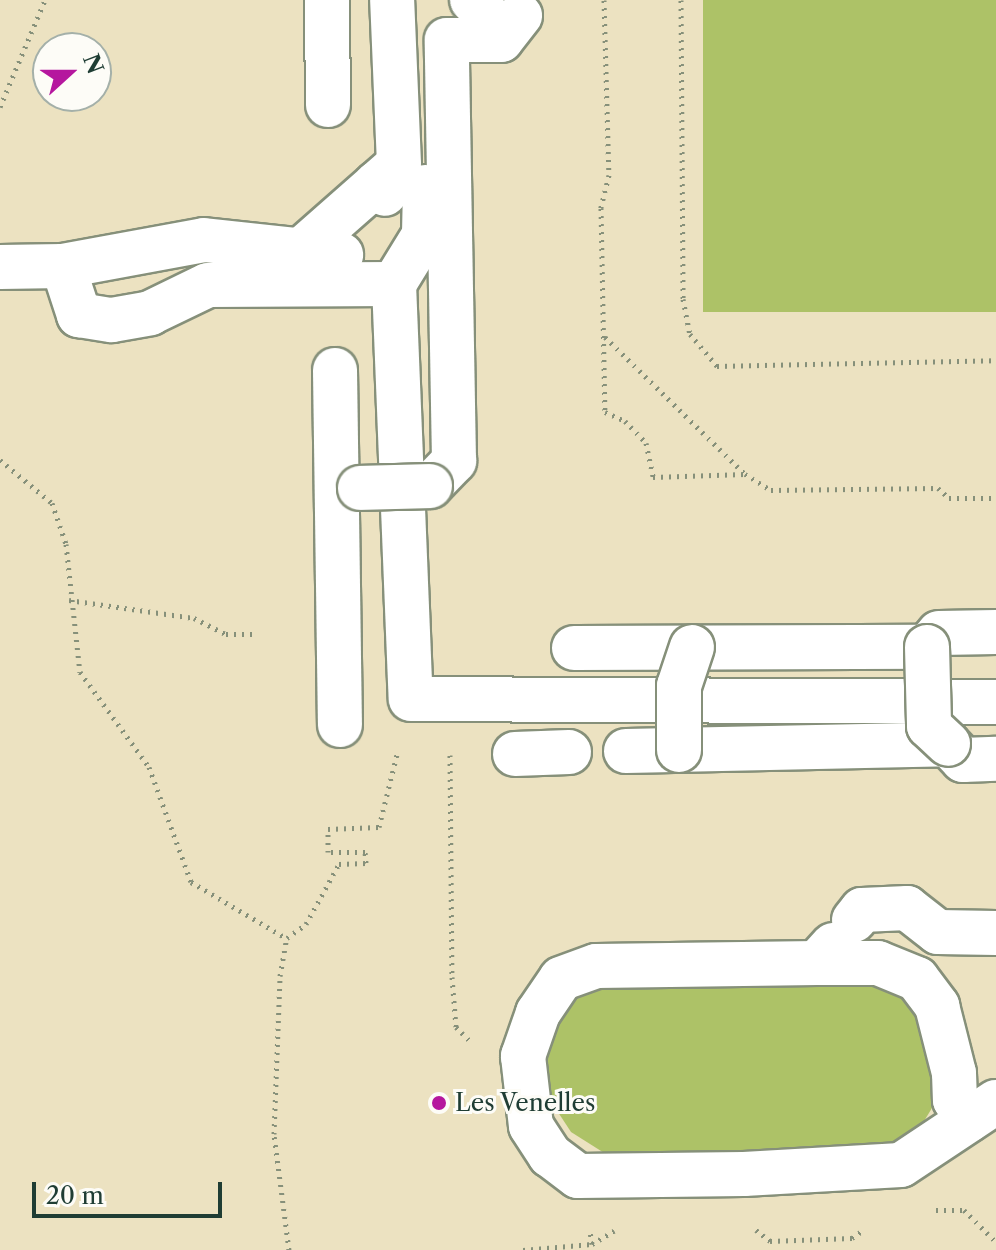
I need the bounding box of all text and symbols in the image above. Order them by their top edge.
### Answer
north arrow [32,32,112,112]
text: N [77,50,109,78]
place label: Les Venelles [455,1089,596,1117]
marker: Les Venelles [430,1094,448,1112]
scale bar [36,1166,226,1216]
text: 20 m [46,1181,104,1210]

